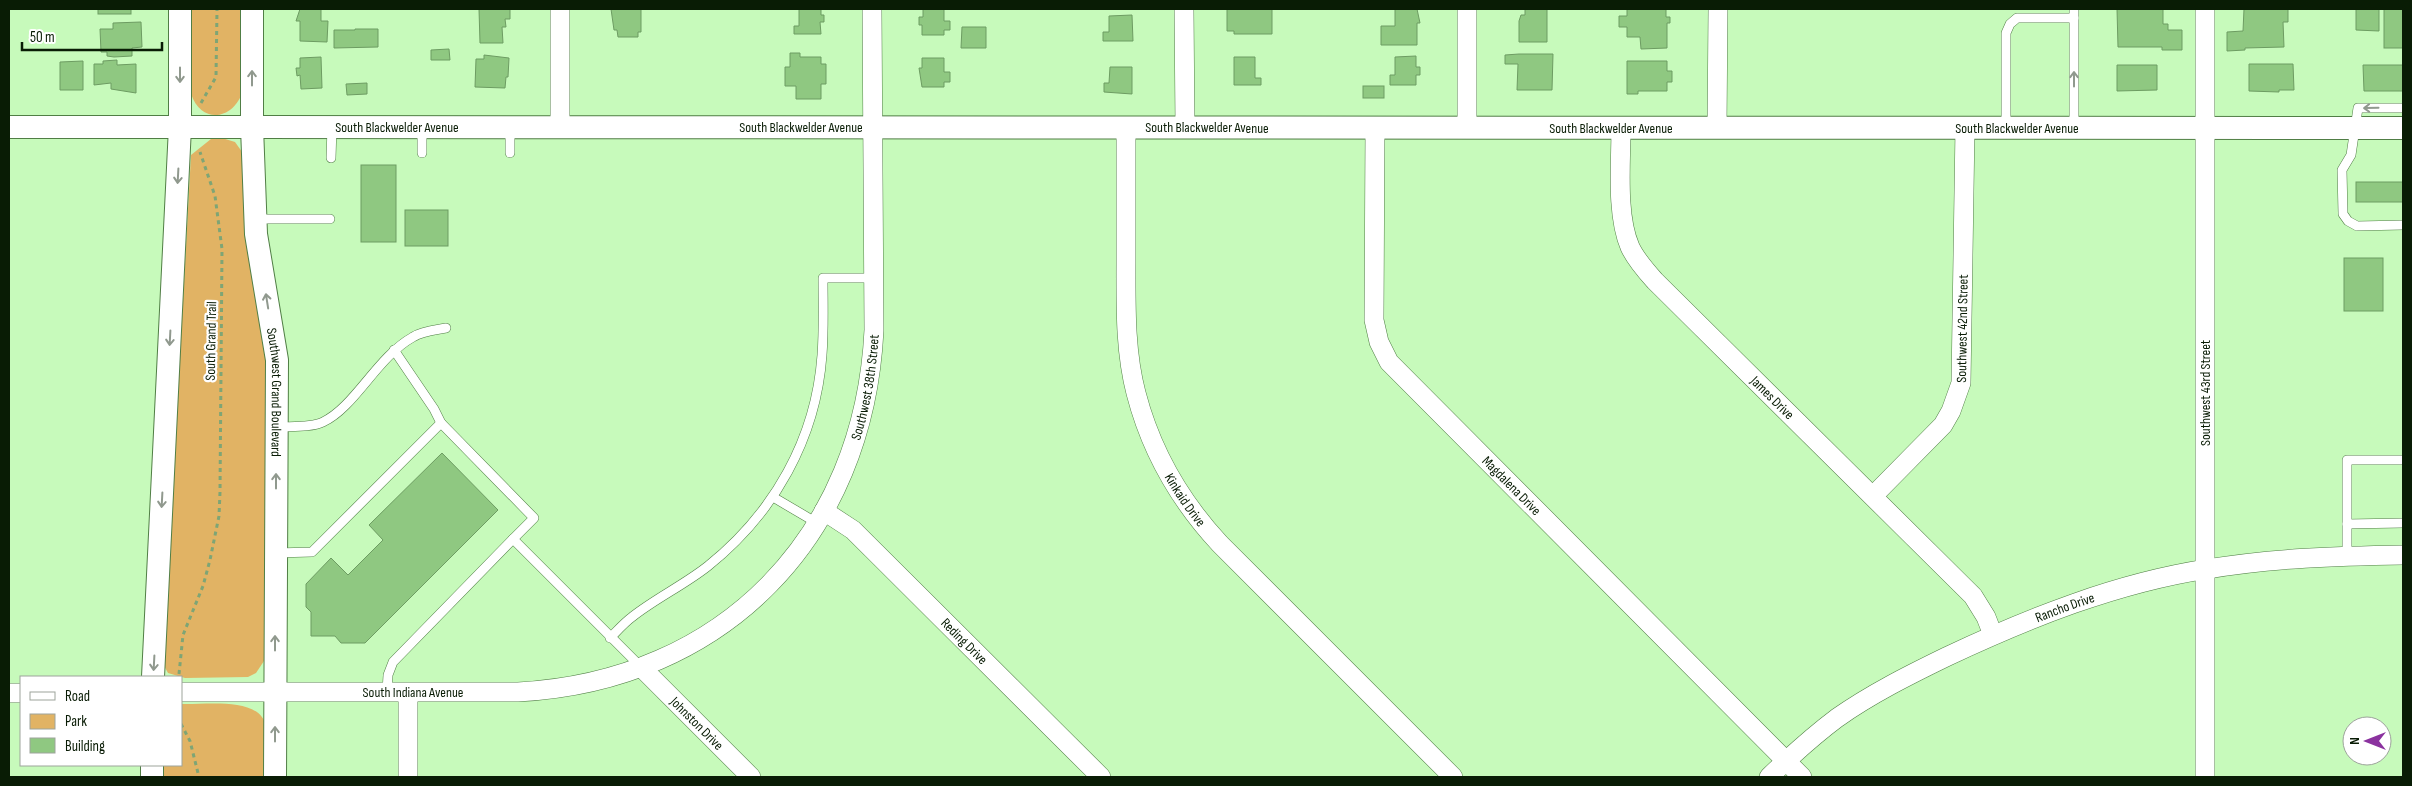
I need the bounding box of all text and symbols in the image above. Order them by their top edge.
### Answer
scale bar [22,20,162,52]
text: 50 m [30,28,55,47]
one-way arrow [175,66,185,83]
one-way arrow [247,71,257,87]
one-way arrow [2069,71,2079,88]
one-way arrow [2363,103,2380,113]
street label: South Blackwelder Avenue [335,119,459,136]
street label: South Blackwelder Avenue [739,119,863,136]
street label: South Blackwelder Avenue [1145,119,1269,136]
street label: South Blackwelder Avenue [1549,119,1673,136]
street label: South Blackwelder Avenue [1955,119,2079,136]
one-way arrow [173,168,182,184]
street label: Southwest 42nd Street [1953,274,1971,383]
one-way arrow [262,294,272,310]
street label: South Grand Trail [202,301,220,381]
street label: Southwest Grand Boulevard [263,326,286,457]
one-way arrow [165,330,174,346]
street label: Southwest 38th Street [847,334,882,442]
street label: Southwest 43rd Street [2197,340,2214,446]
street label: James Drive [1746,371,1798,423]
street label: Magdalena Drive [1479,452,1545,519]
street label: Kinkaid Drive [1161,470,1210,530]
one-way arrow [271,473,281,489]
one-way arrow [157,492,166,508]
street label: Rancho Drive [2033,589,2097,626]
street label: Reding Drive [938,614,991,668]
one-way arrow [270,635,280,652]
one-way arrow [149,655,158,671]
legend [20,676,182,766]
street label: South Indiana Avenue [363,684,463,701]
text: Road [65,687,90,706]
street label: Johnston Drive [666,692,727,753]
text: Park [65,712,87,731]
north arrow [2342,716,2392,766]
one-way arrow [270,727,280,743]
text: Building [65,737,105,756]
text: N [2346,737,2363,745]

